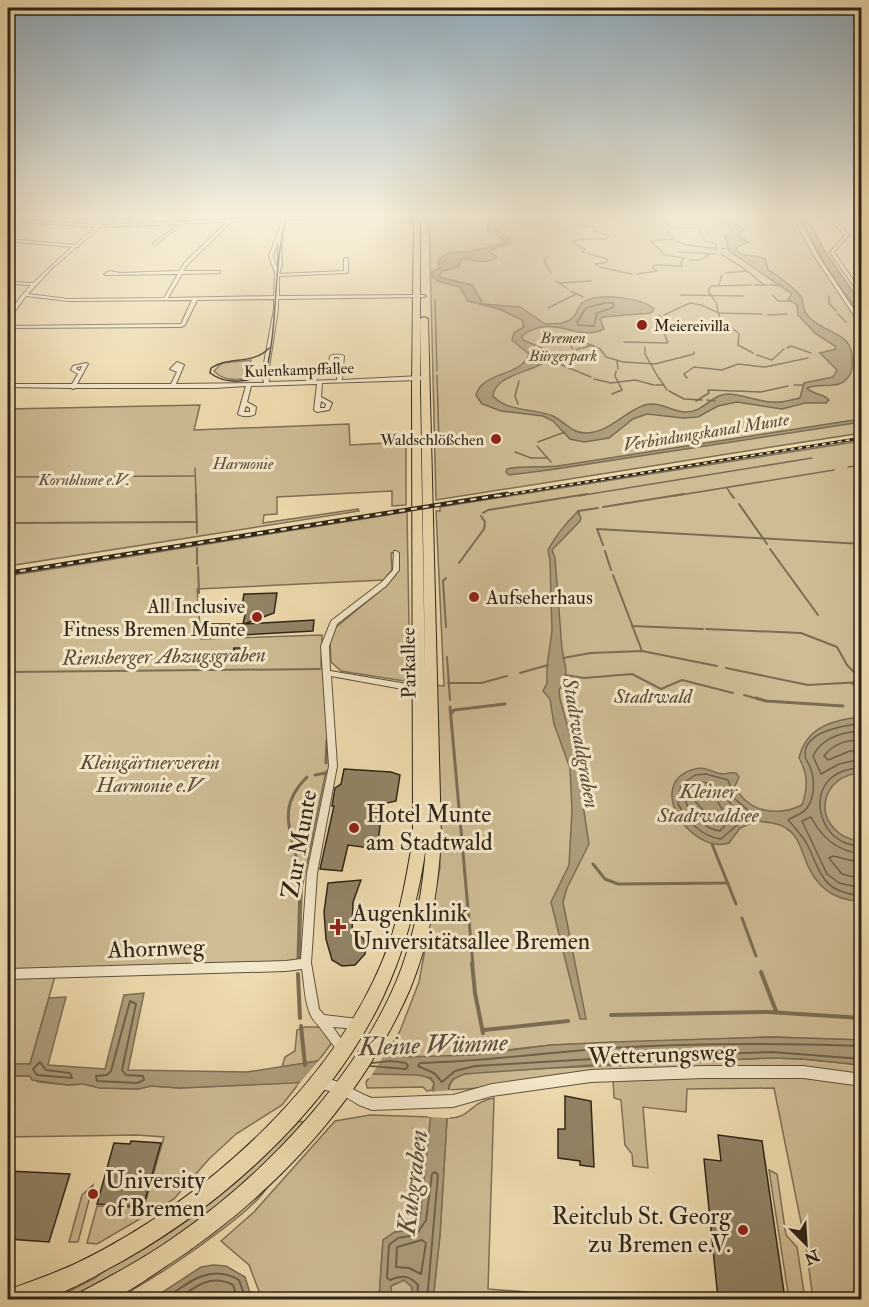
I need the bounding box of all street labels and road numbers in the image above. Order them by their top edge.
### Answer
street label: Kulenkampffallee [244,358,355,383]
street label: Parkallee [395,627,422,699]
street label: Zur Munte [275,787,324,901]
street label: Ahornweg [106,931,206,966]
street label: Wetterungsweg [586,1036,738,1073]

